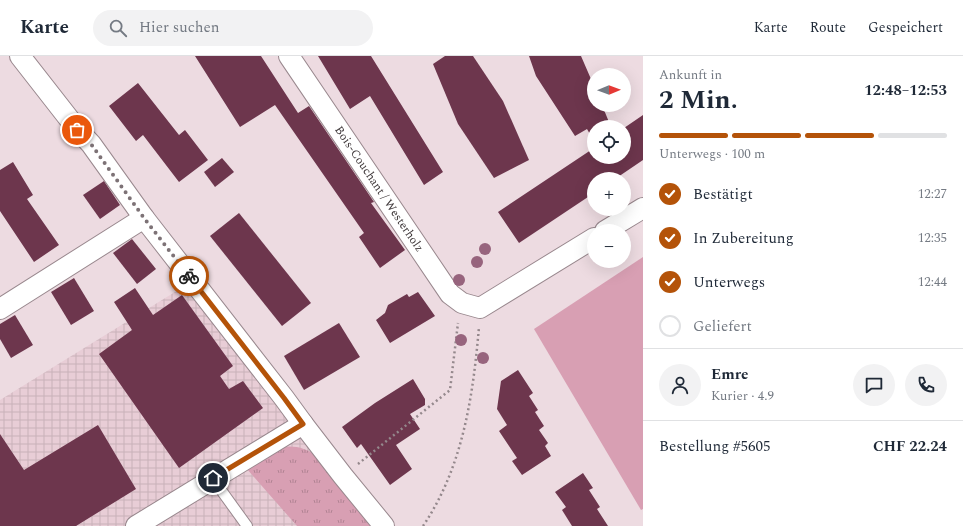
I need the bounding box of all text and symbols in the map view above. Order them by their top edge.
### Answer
search box [93,10,373,46]
text: Karte [20,13,69,42]
text: Hier suchen [139,16,220,39]
icon: search [107,17,129,39]
text: Karte [754,17,788,38]
text: Route [810,17,846,38]
text: Gespeichert [868,17,943,38]
text: Ankunft in [659,65,722,85]
north arrow [587,68,631,112]
map controls [587,68,631,268]
text: 12:48–12:53 [864,79,947,102]
text: 2 Min. [659,80,738,120]
pin [60,113,94,147]
icon: bag [66,119,88,141]
button: locate [587,120,631,164]
street label: Bois-Couchant / Westerholz [330,122,428,256]
text: Unterwegs · 100 m [659,144,765,164]
button: + [587,172,631,216]
icon: check [659,183,681,205]
text: Bestätigt [693,183,753,206]
text: 12:27 [918,184,947,204]
button: − [587,224,631,268]
icon: check [659,227,681,249]
text: In Zubereitung [693,227,794,250]
text: 12:35 [918,228,947,248]
courier [169,256,209,296]
icon: bike [178,265,200,287]
icon: check [659,271,681,293]
text: Unterwegs [693,271,765,294]
text: 12:44 [918,272,947,292]
text: Geliefert [693,315,752,338]
text: Emre [711,363,749,386]
button: person [659,364,701,406]
button: chat [853,364,895,406]
button: phone [905,364,947,406]
text: Kurier · 4.9 [711,386,774,406]
text: Bestellung #5605 [659,435,771,458]
text: CHF 22.24 [873,435,947,458]
pin [196,461,230,495]
icon: home [202,467,224,489]

